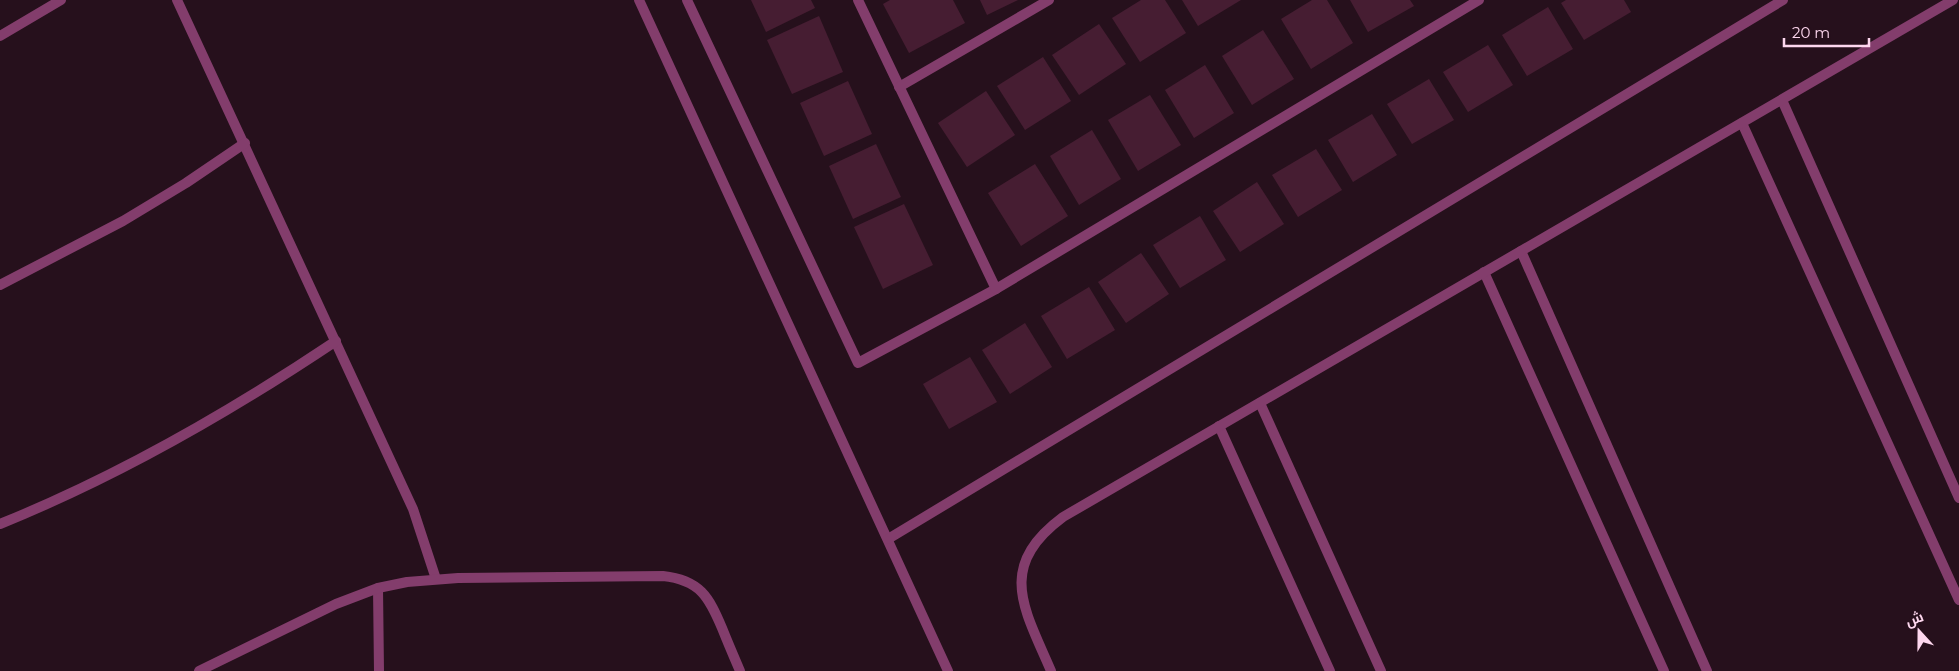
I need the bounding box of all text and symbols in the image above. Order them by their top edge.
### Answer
scale bar [1784,15,1869,47]
text: 20 m [1792,23,1830,42]
north arrow [1894,606,1944,656]
text: ش [1903,607,1926,630]

